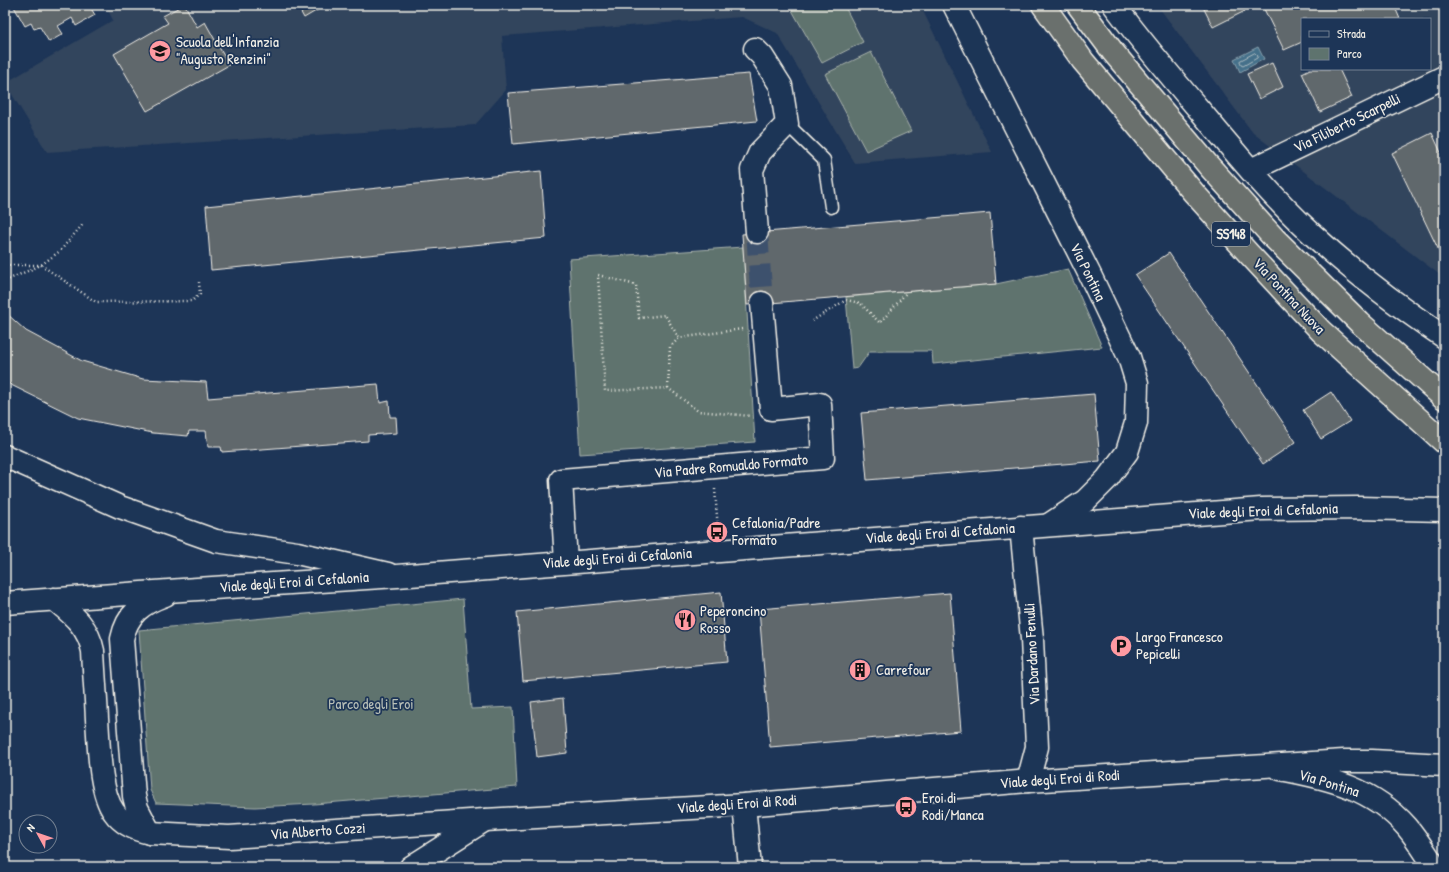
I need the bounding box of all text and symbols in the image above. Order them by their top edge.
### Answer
legend [1301,18,1431,70]
text: Strada [1337,25,1366,42]
place label: Scuola dell'Infanzia "Augusto Renzini" [176,31,279,69]
school or university icon: Scuola dell'Infanzia "Augusto Renzini" [147,38,173,64]
text: Parco [1337,45,1362,62]
street label: Via Filiberto Scarpelli [1290,88,1404,158]
road number: SS148 [1212,222,1250,246]
street label: Via Pontina [1065,239,1112,305]
street label: Via Pontina Nuova [1248,253,1330,339]
street label: Via Padre Romualdo Formato [653,448,809,483]
street label: Viale degli Eroi di Cefalonia [1188,497,1338,524]
place label: Cefalonia/Padre Formato [731,512,821,550]
street label: Viale degli Eroi di Cefalonia [865,517,1016,548]
bus stop icon: Cefalonia/Padre Formato [704,519,730,545]
street label: Viale degli Eroi di Cefalonia [542,542,693,573]
street label: Viale degli Eroi di Cefalonia [219,566,370,597]
place label: Peperoncino Rosso [700,600,766,638]
street label: Via Dardano Fenulli [1018,602,1045,706]
restaurant icon: Peperoncino Rosso [672,607,698,633]
place label: Largo Francesco Pepicelli [1136,626,1223,664]
parking icon: Largo Francesco Pepicelli [1108,633,1134,659]
building icon: Carrefour [847,657,873,683]
place label: Carrefour [876,659,931,680]
park label: Parco degli Eroi [328,693,414,714]
street label: Via Pontina [1296,763,1362,802]
street label: Viale degli Eroi di Rodi [999,764,1121,793]
place label: Eroi di Rodi/Manca [922,787,984,825]
street label: Viale degli Eroi di Rodi [676,789,798,818]
bus stop icon: Eroi di Rodi/Manca [893,794,919,820]
north arrow [18,814,58,854]
street label: Via Alberto Cozzi [270,817,366,844]
text: N [23,821,38,834]

